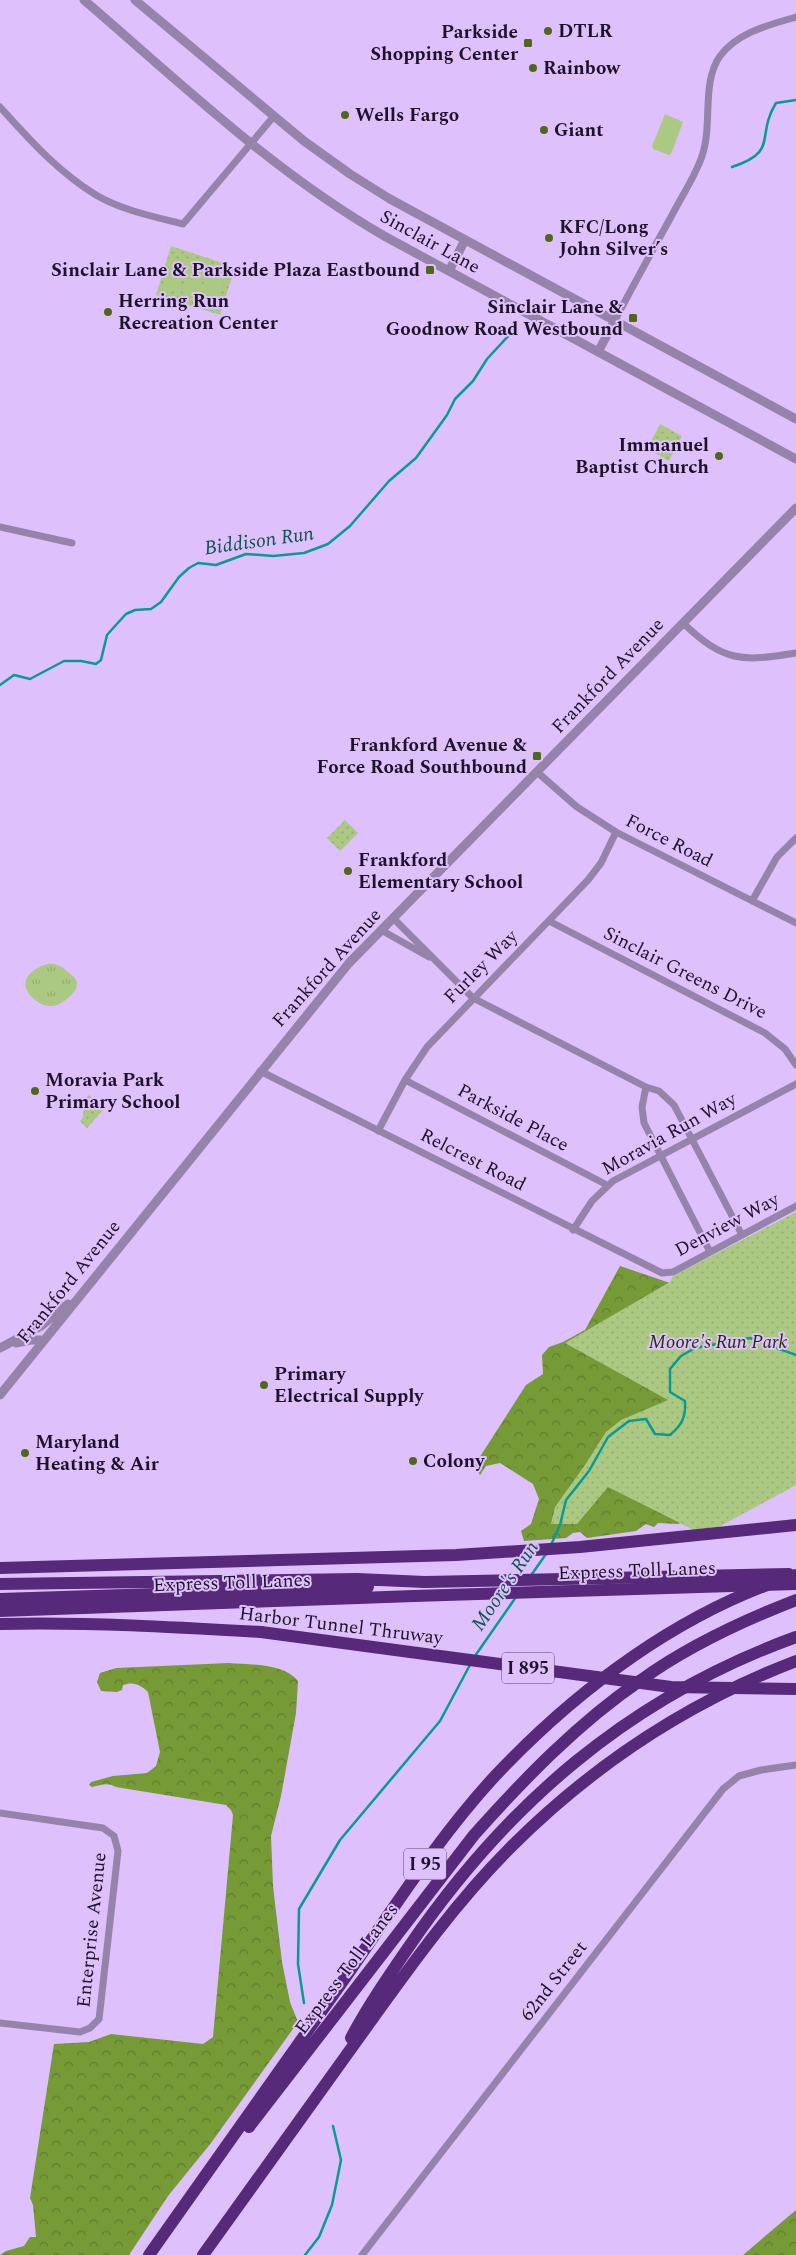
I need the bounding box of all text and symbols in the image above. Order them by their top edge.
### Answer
place label: DTLR [558,17,613,46]
place label: Parkside Shopping Center [370,18,519,69]
marker: DTLR [542,25,554,37]
marker: Parkside Shopping Center [522,37,534,49]
place label: Rainbow [543,54,621,83]
marker: Rainbow [527,62,539,74]
place label: Wells Fargo [355,101,459,130]
marker: Wells Fargo [339,109,351,121]
place label: Giant [554,116,604,145]
marker: Giant [538,124,550,136]
street label: Sinclair Lane [374,202,486,282]
place label: KFC/Long John Silver’s [559,213,668,264]
marker: KFC/Long John Silver’s [543,232,555,244]
place label: Sinclair Lane & Parkside Plaza Eastbound [51,256,420,285]
marker: Sinclair Lane & Parkside Plaza Eastbound [424,264,436,276]
place label: Herring Run Recreation Center [118,287,279,338]
place label: Sinclair Lane & Goodnow Road Westbound [386,293,623,344]
marker: Herring Run Recreation Center [102,306,114,318]
marker: Sinclair Lane & Goodnow Road Westbound [627,312,639,324]
place label: Immanuel Baptist Church [575,431,709,482]
marker: Immanuel Baptist Church [713,450,725,462]
water label: Biddison Run [202,518,316,564]
street label: Frankford Avenue [545,611,671,741]
place label: Frankford Avenue & Force Road Southbound [317,731,527,782]
marker: Frankford Avenue & Force Road Southbound [531,750,543,762]
street label: Force Road [620,807,718,875]
place label: Frankford Elementary School [358,846,523,897]
marker: Frankford Elementary School [342,865,354,877]
street label: Frankford Avenue [265,902,389,1034]
street label: Sinclair Greens Drive [598,919,772,1027]
street label: Furley Way [437,923,525,1011]
place label: Moravia Park Primary School [45,1066,181,1117]
street label: Parkside Place [452,1076,574,1160]
street label: Moravia Run Way [596,1084,742,1183]
marker: Moravia Park Primary School [29,1085,41,1097]
street label: Relcrest Road [415,1121,531,1199]
street label: Denview Way [670,1185,785,1265]
street label: Frankford Avenue [10,1214,128,1350]
park label: Moore's Run Park [649,1328,788,1357]
place label: Primary Electrical Supply [274,1360,424,1411]
marker: Primary Electrical Supply [258,1379,270,1391]
place label: Maryland Heating & Air [35,1428,160,1479]
marker: Maryland Heating & Air [19,1447,31,1459]
place label: Colony [423,1447,485,1476]
marker: Colony [407,1455,419,1467]
water label: Moore's Run [464,1534,547,1637]
street label: Express Toll Lanes [557,1554,717,1588]
street label: Express Toll Lanes [152,1566,312,1600]
street label: Harbor Tunnel Thruway [237,1599,445,1653]
road number: I 895 [502,1652,554,1684]
road number: I 95 [404,1848,446,1880]
street label: Enterprise Avenue [69,1851,115,2009]
street label: Express Toll Lanes [288,1897,406,2041]
street label: 62nd Street [513,1934,595,2027]

